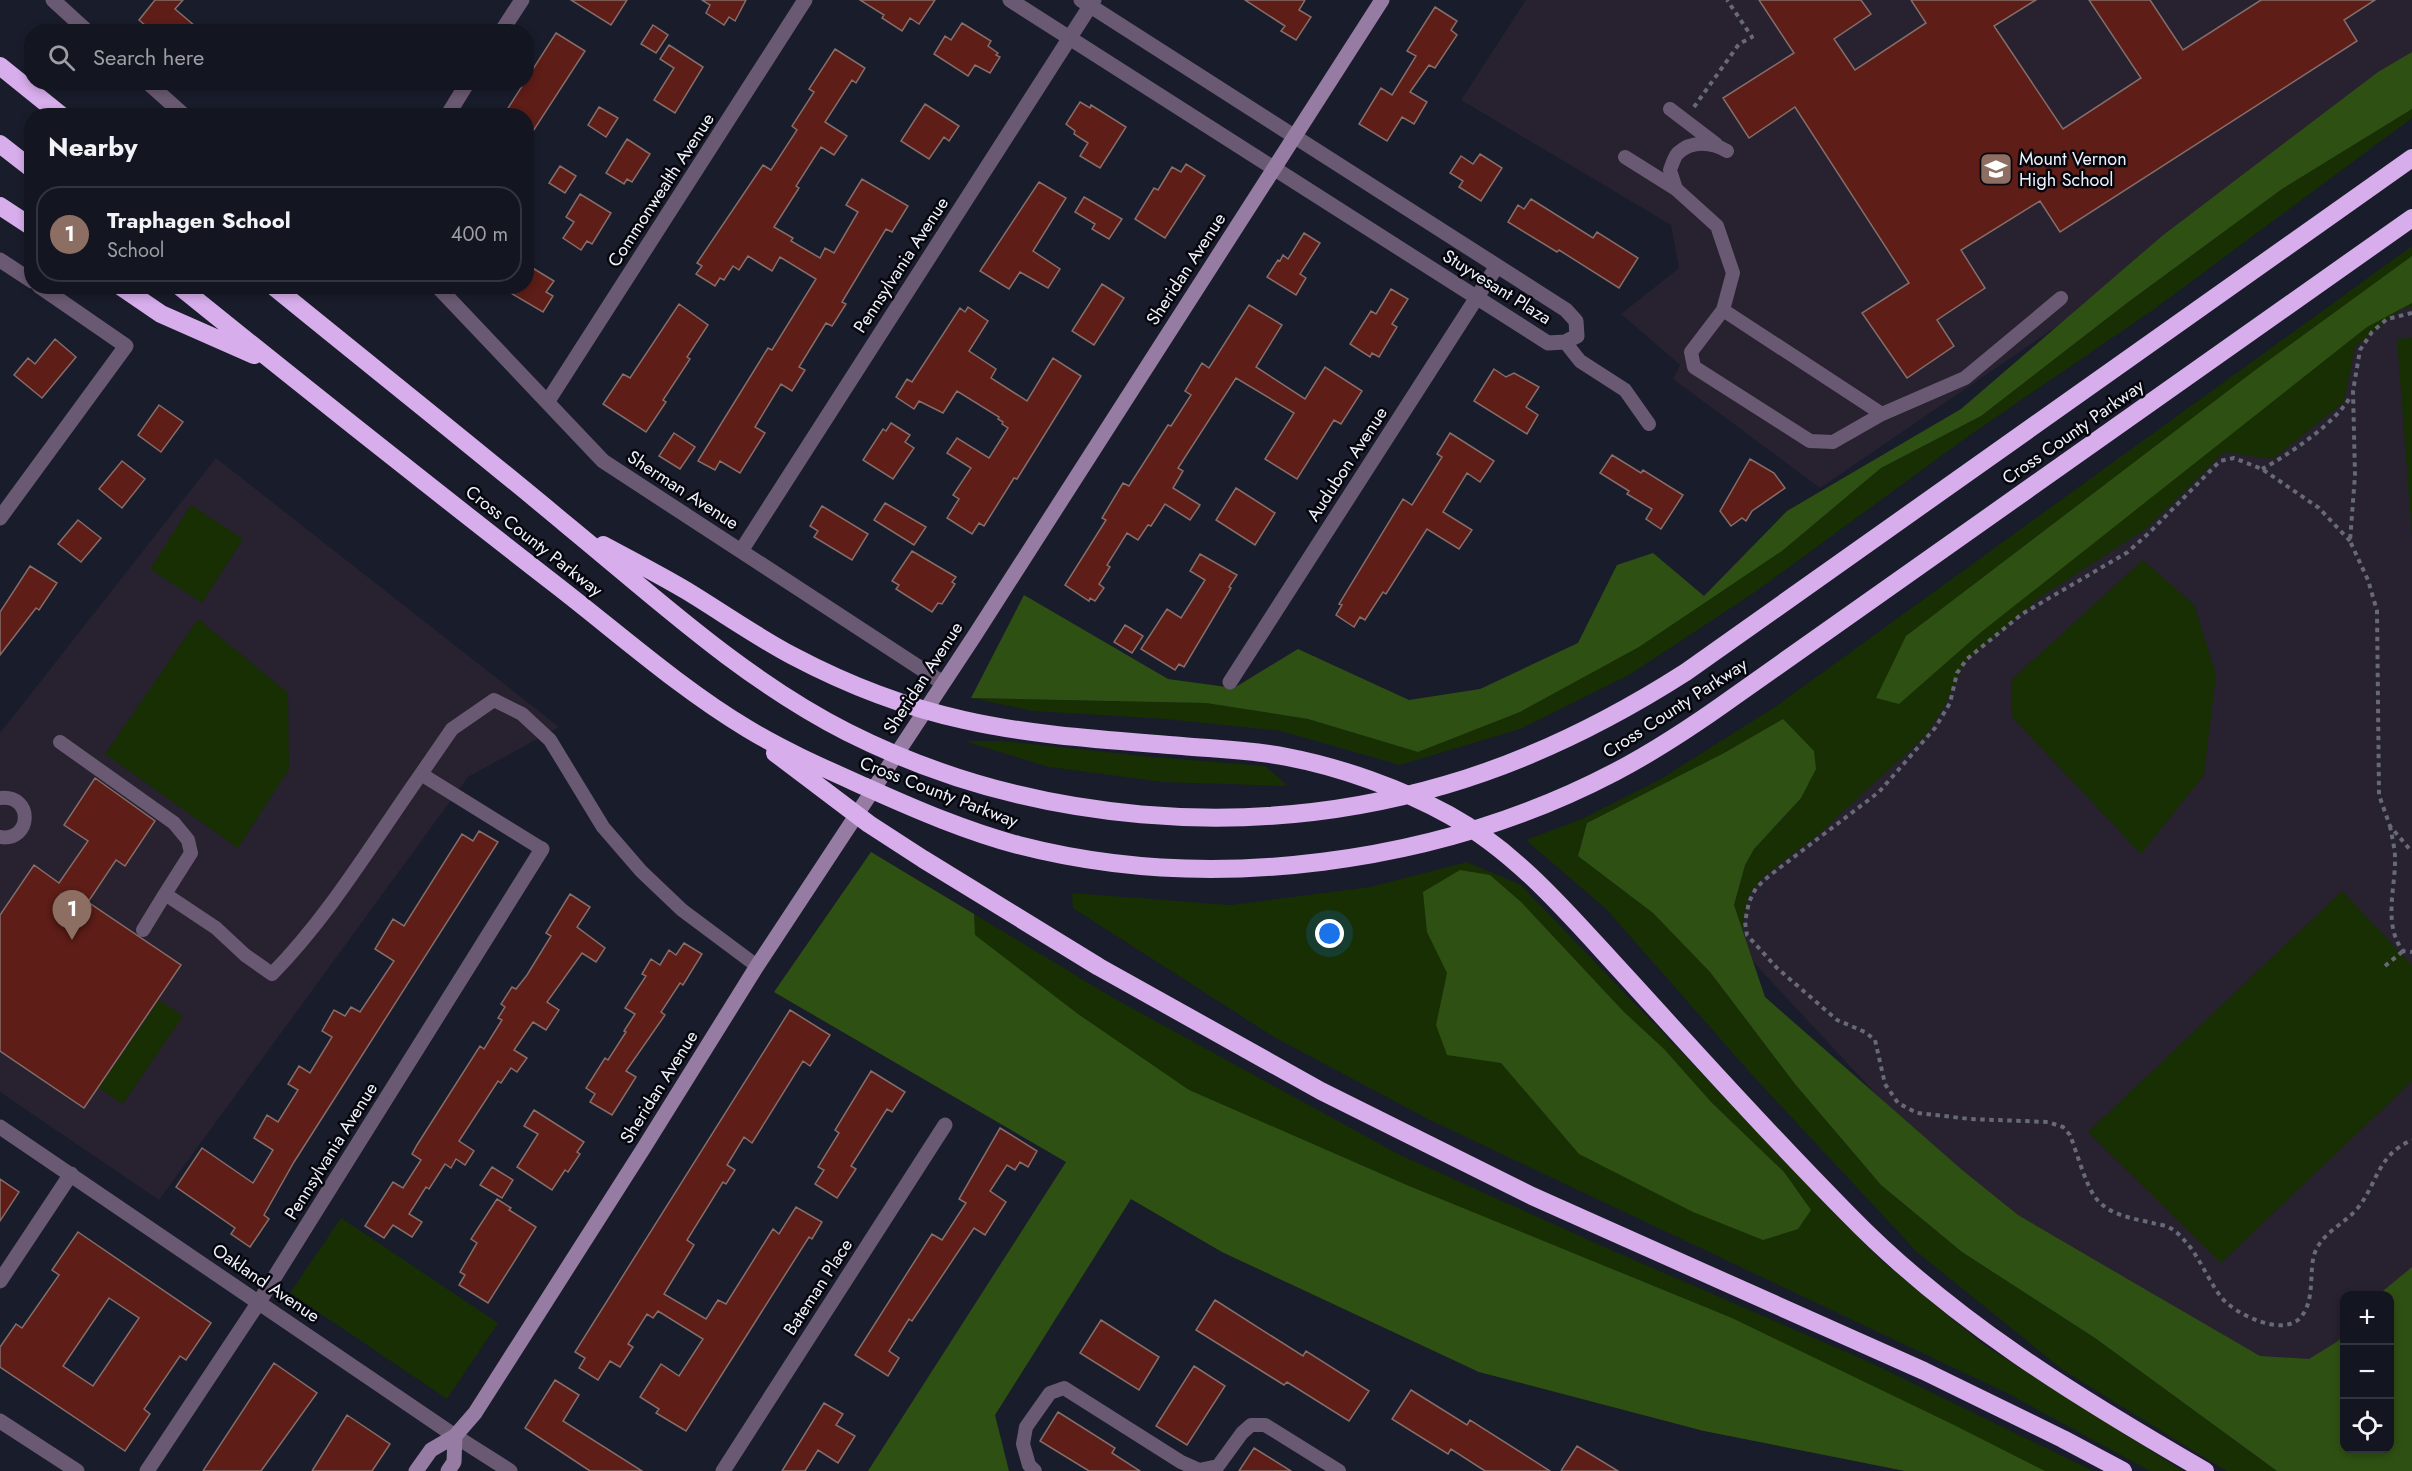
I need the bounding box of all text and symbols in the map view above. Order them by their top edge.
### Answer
search box [24,24,534,90]
icon: search [45,41,78,74]
text: Search here [93,41,204,73]
street label: Commonwealth Avenue [601,108,721,272]
text: Nearby [48,128,137,166]
place label: Mount Vernon High School [2019,146,2127,193]
school or university icon: Mount Vernon High School [1978,151,2014,187]
street label: Pennsylvania Avenue [847,192,955,338]
text: Traphagen School [107,204,291,236]
street label: Sheridan Avenue [1140,208,1232,330]
text: 1 [64,220,75,249]
text: 400 m [451,220,508,249]
text: School [107,236,164,265]
street label: Stuyvesant Plaza [1438,243,1556,331]
street label: Cross County Parkway [1997,373,2149,491]
street label: Audubon Avenue [1300,402,1394,526]
street label: Sherman Avenue [622,444,744,536]
street label: Cross County Parkway [460,479,608,603]
street label: Sheridan Avenue [877,617,969,739]
street label: Cross County Parkway [1598,651,1752,765]
street label: Cross County Parkway [856,750,1022,834]
pin: 1 [52,890,92,940]
your location [1315,919,1344,948]
street label: Sheridan Avenue [614,1025,704,1149]
street label: Pennsylvania Avenue [278,1077,384,1225]
street label: Bateman Place [777,1234,859,1340]
street label: Oakland Avenue [207,1237,325,1329]
map controls [2340,1291,2394,1453]
button: + [2340,1291,2394,1345]
button: − [2340,1345,2394,1399]
button: locate [2340,1399,2394,1453]

